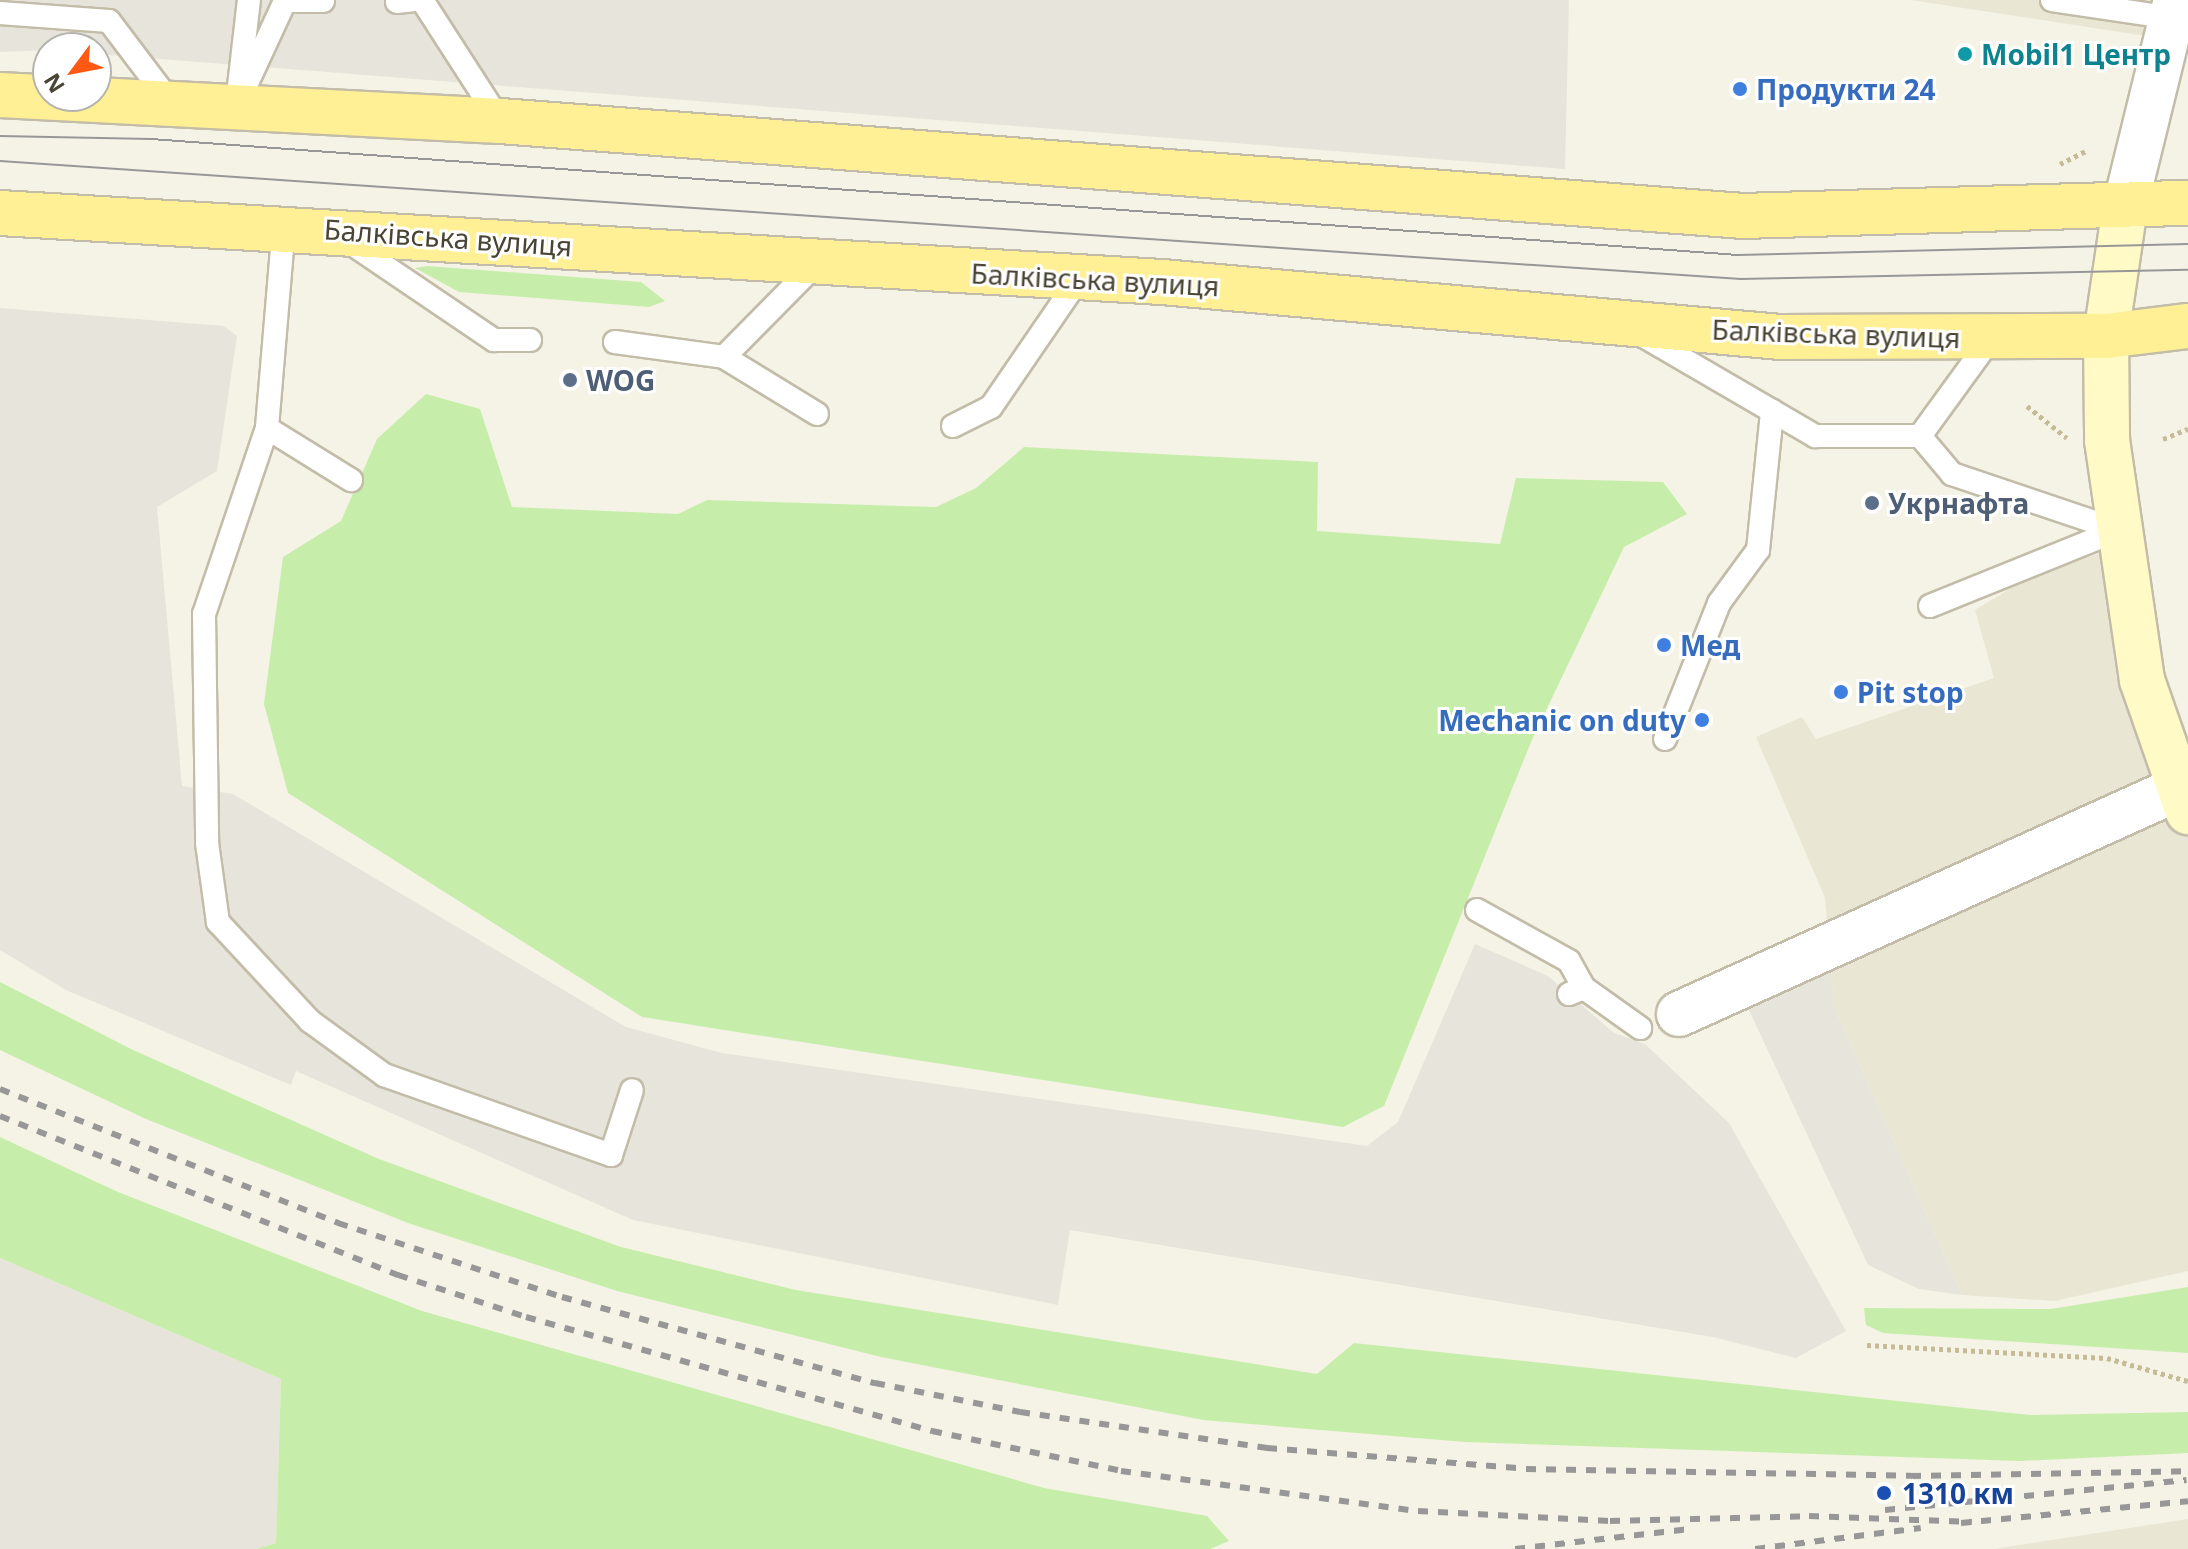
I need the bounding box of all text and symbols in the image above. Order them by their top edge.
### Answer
north arrow [32,32,112,112]
place label: Mobil1 Центр [1981,37,2171,71]
marker: Mobil1 Центр [1956,45,1974,63]
text: N [36,68,71,99]
place label: Продукти 24 [1756,72,1936,106]
marker: Продукти 24 [1731,80,1749,98]
street label: Балківська вулиця [323,212,573,262]
street label: Балківська вулиця [970,256,1220,302]
street label: Балківська вулиця [1711,312,1961,354]
place label: WOG [586,363,655,397]
marker: WOG [561,371,579,389]
place label: Укрнафта [1888,486,2029,520]
marker: Укрнафта [1863,494,1881,512]
place label: Мед [1680,628,1740,662]
marker: Мед [1655,636,1673,654]
place label: Pit stop [1857,675,1964,709]
marker: Pit stop [1832,683,1850,701]
place label: Mechanic on duty [1438,703,1686,737]
marker: Mechanic on duty [1693,711,1711,729]
place label: 1310 км [1902,1476,2014,1510]
marker: 1310 км [1873,1482,1895,1504]

